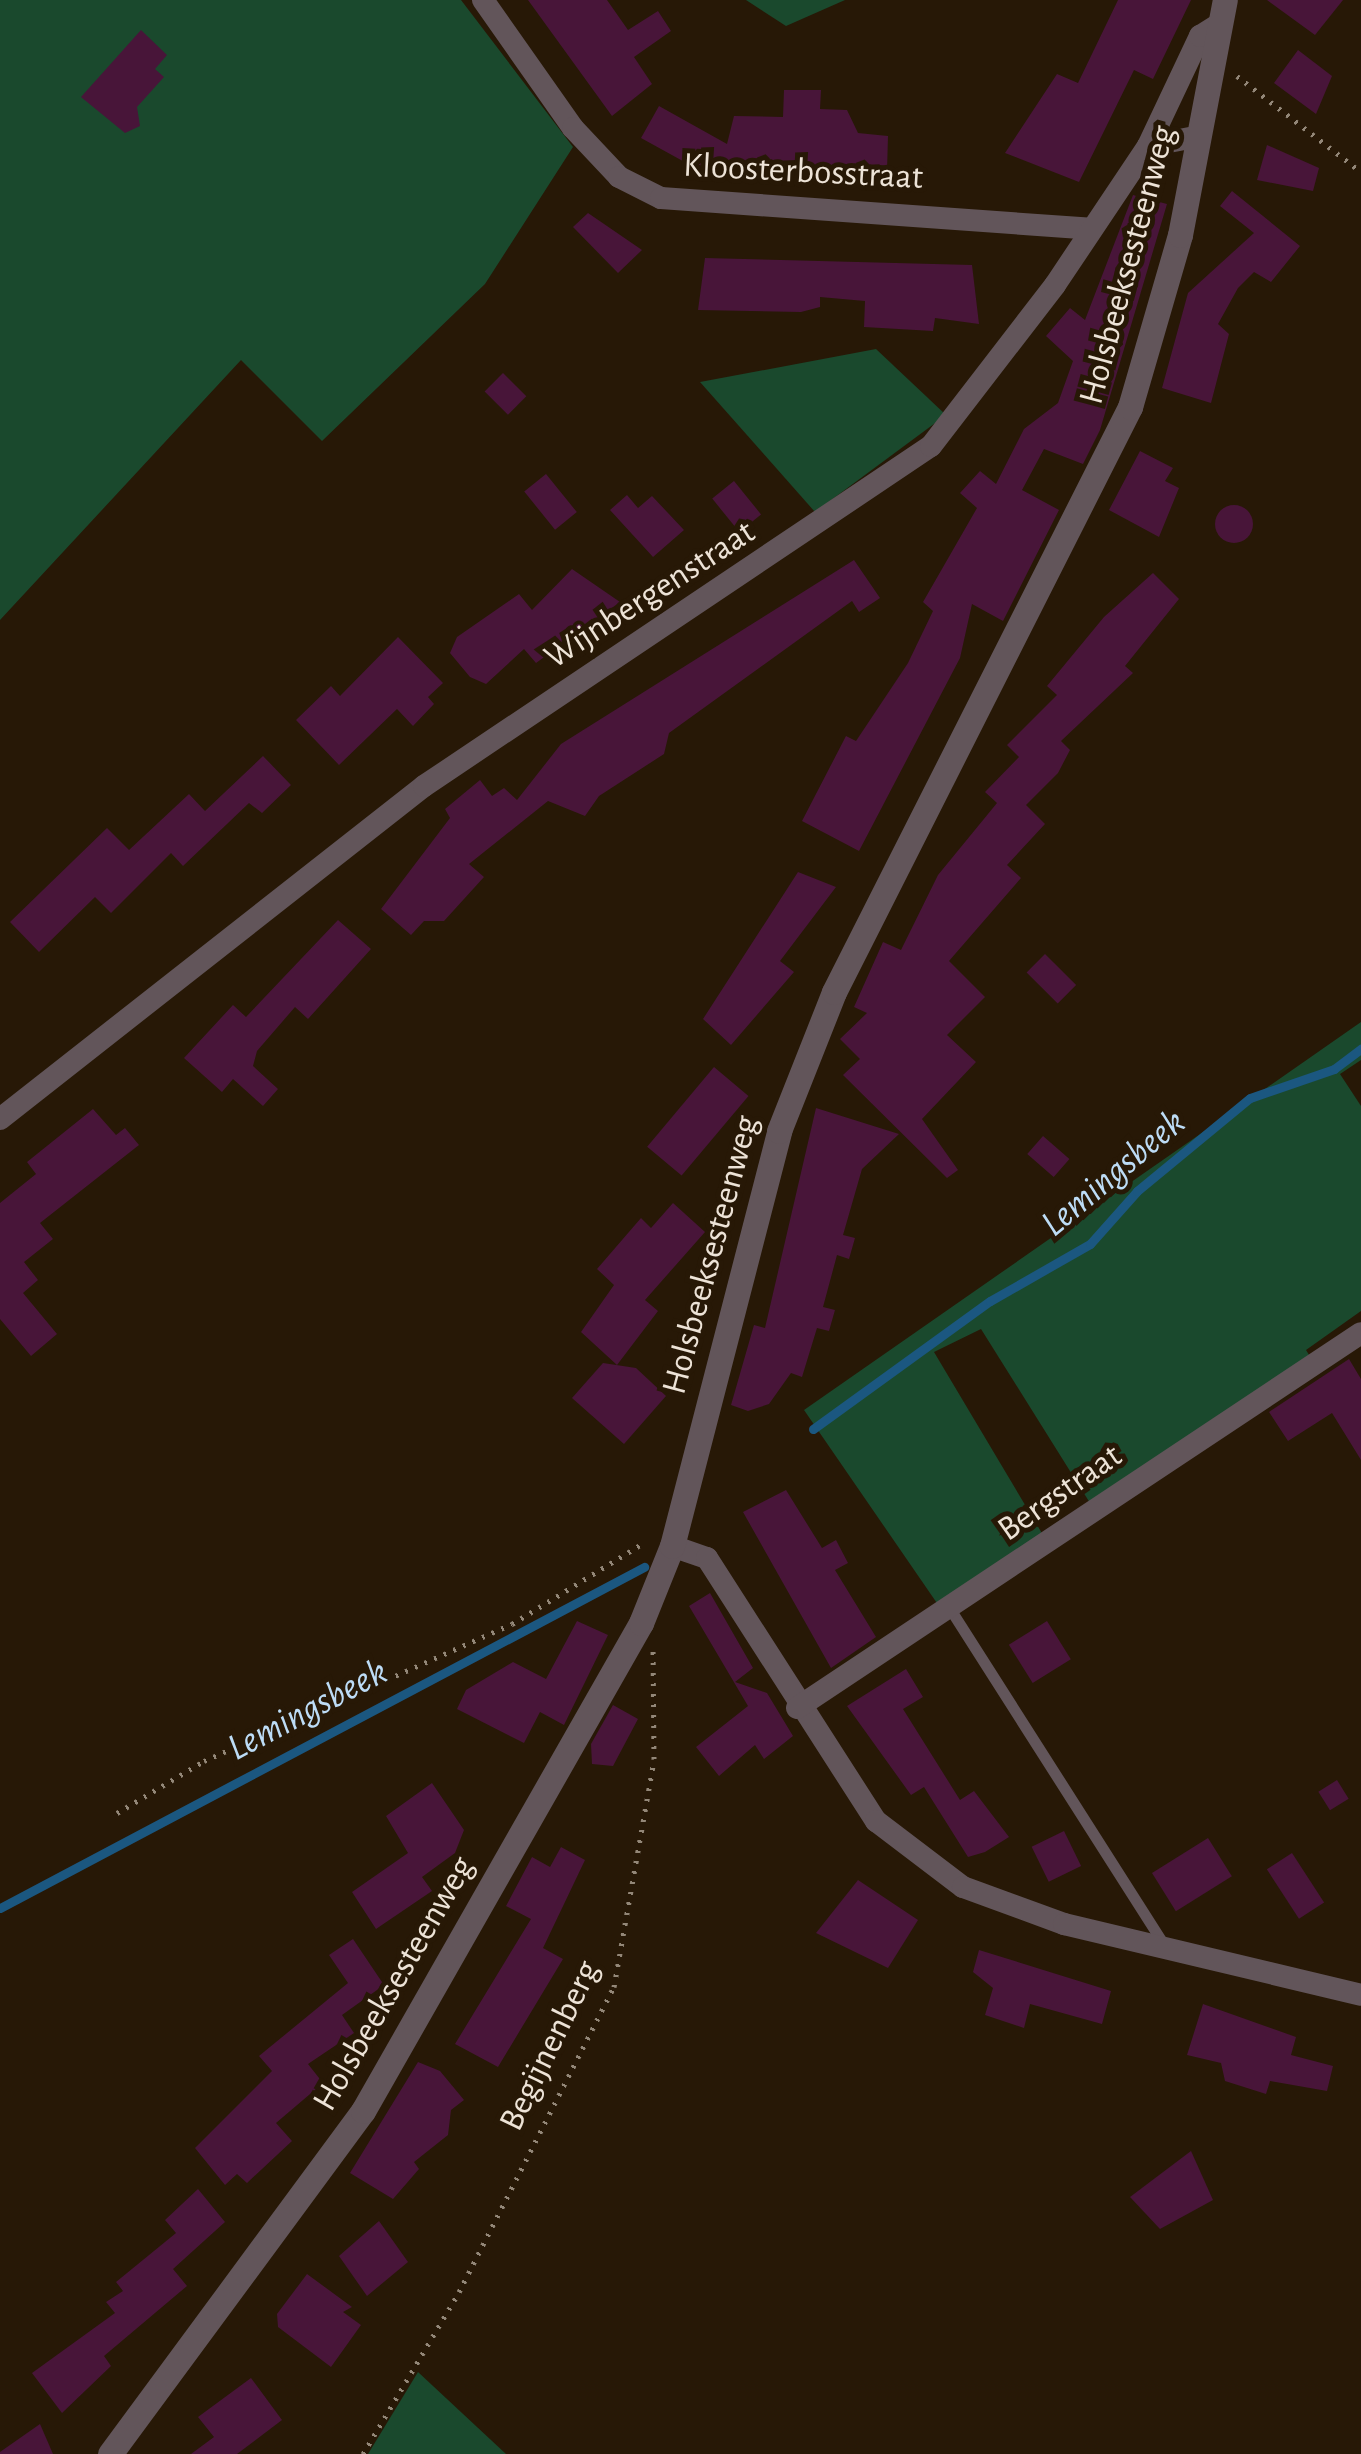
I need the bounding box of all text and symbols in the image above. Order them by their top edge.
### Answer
street label: Holsbeeksesteenweg [1071,121,1185,409]
street label: Kloosterbosstraat [682,145,924,199]
street label: Wijnbergenstraat [537,511,763,679]
water label: Lemingsbeek [1033,1101,1195,1247]
street label: Holsbeeksesteenweg [654,1111,768,1399]
street label: Bergstraat [990,1435,1130,1551]
water label: Lemingsbeek [220,1650,396,1772]
street label: Holsbeeksesteenweg [304,1849,484,2119]
street label: Begijnenberg [491,1954,609,2138]

